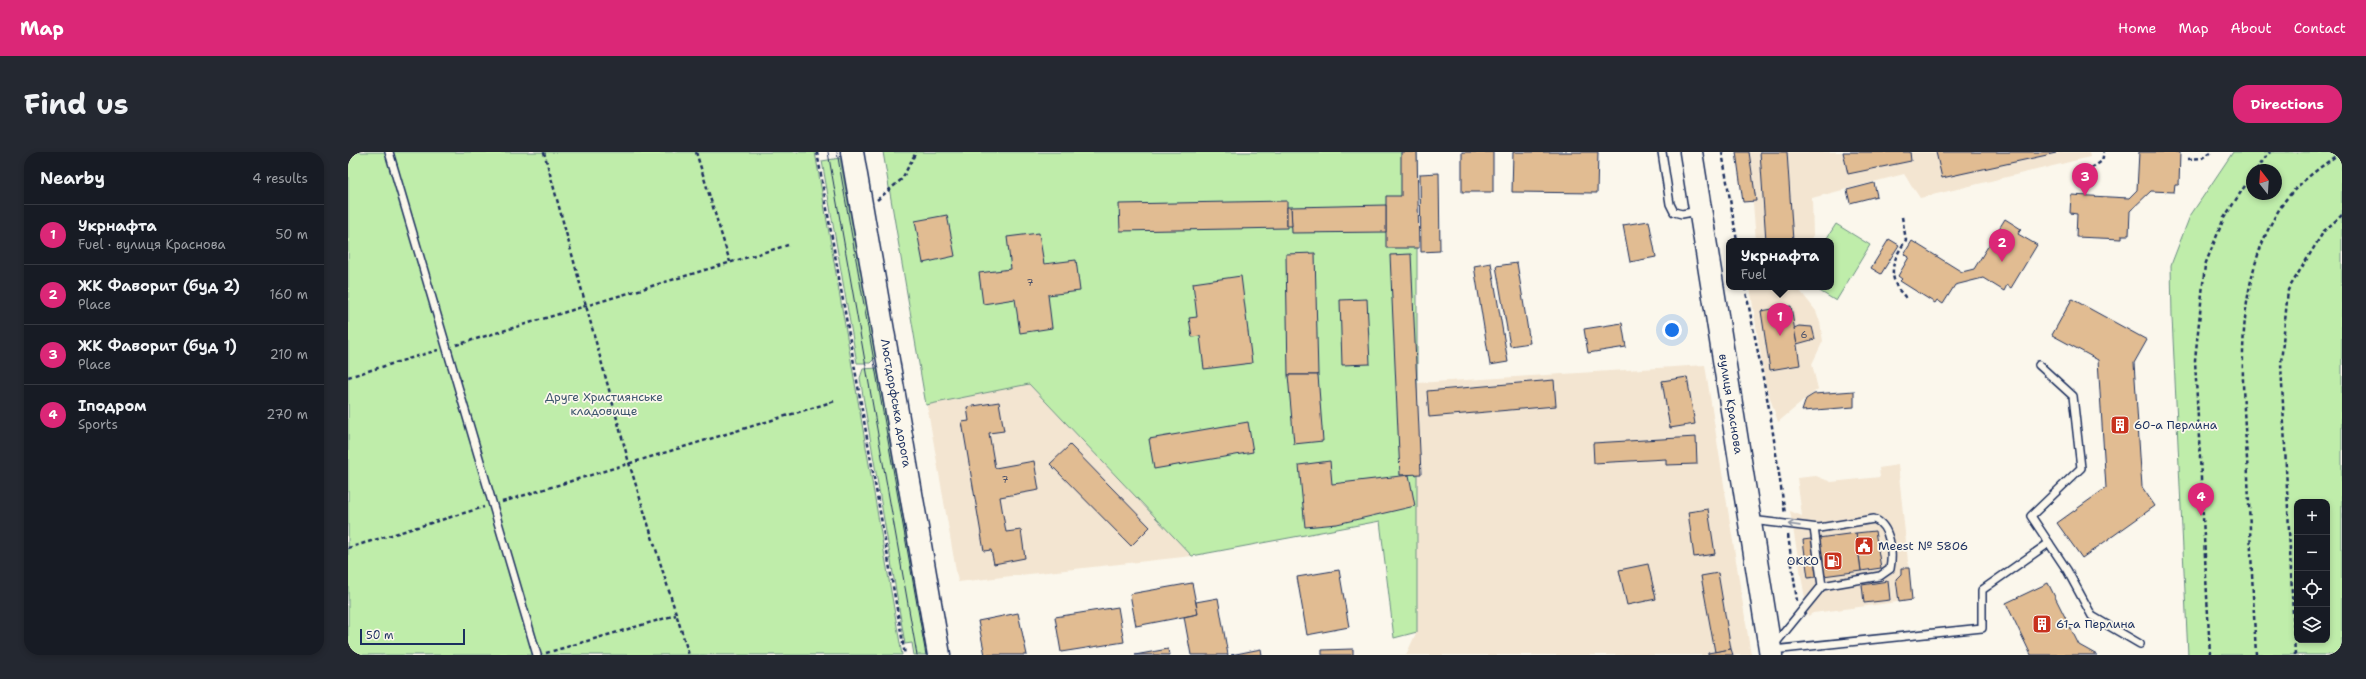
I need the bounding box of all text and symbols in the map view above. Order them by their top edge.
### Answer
text: Map [20,16,64,41]
text: Home [2118,19,2157,37]
text: Map [2179,19,2209,37]
text: About [2231,19,2272,37]
text: Contact [2294,19,2346,37]
text: Find us [24,85,129,123]
button: Directions [2233,85,2342,123]
pin: 3 [2072,163,2098,196]
north arrow [2246,164,2282,200]
text: Nearby [40,167,105,189]
text: 4 results [252,170,308,187]
text: Укрнафта [78,216,157,236]
text: 1 [50,226,56,243]
text: 50 m [275,226,308,243]
pin: 2 [1989,229,2015,262]
text: Fuel · вулиця Краснова [78,236,226,253]
popup [1726,238,1834,290]
text: Укрнафта [1741,246,1819,266]
text: Fuel [1741,266,1766,283]
text: ЖК Фаворит (буд 2) [78,276,240,296]
house number: 7 [1027,276,1034,289]
text: 2 [48,286,58,303]
text: 160 m [270,286,308,303]
text: Place [78,296,111,313]
pin: 1 [1767,303,1793,336]
your location [1662,320,1682,340]
house number: 6 [1801,328,1808,341]
text: ЖК Фаворит (буд 1) [78,336,237,356]
street label: Люстдорфська дорога [877,338,915,469]
text: 3 [48,346,58,363]
text: 210 m [270,346,308,363]
street label: вулиця Краснова [1715,353,1747,456]
text: Place [78,356,111,373]
park label: Друге Християнське кладовище [545,389,663,419]
text: Іподром [78,396,147,416]
text: 4 [48,406,58,423]
text: 270 m [266,406,308,423]
building icon: 60-а Перлина [2109,414,2131,436]
text: Sports [78,416,118,433]
place label: 60-а Перлина [2134,417,2218,433]
house number: 7 [1002,473,1009,486]
pin: 4 [2188,483,2214,516]
map controls [2294,499,2330,643]
button: + [2294,499,2330,535]
one-way arrow [1788,521,1801,529]
public building icon: Meest № 5806 [1853,535,1875,557]
button: − [2294,535,2330,571]
place label: Meest № 5806 [1878,538,1968,554]
fuel station icon: ОККО [1822,550,1844,572]
place label: ОККО [1787,553,1819,569]
button: locate [2294,571,2330,607]
button: layers [2294,607,2330,643]
building icon: 61-а Перлина [2031,613,2053,635]
place label: 61-а Перлина [2056,616,2136,632]
scale bar [360,627,465,646]
text: 50 m [366,628,394,643]

